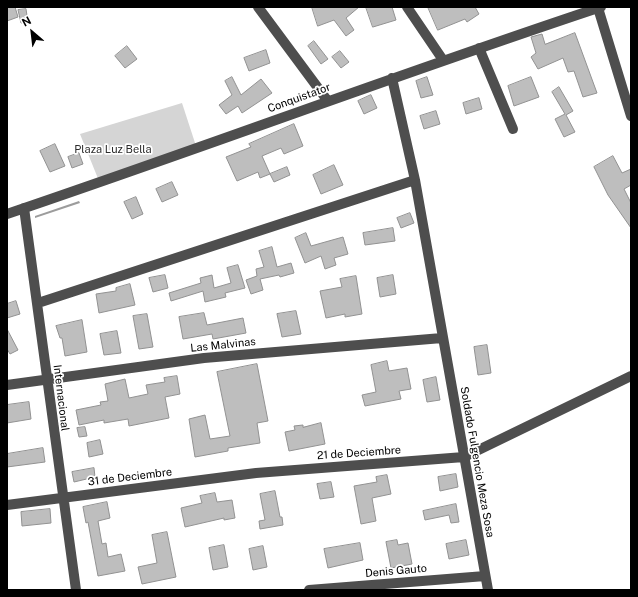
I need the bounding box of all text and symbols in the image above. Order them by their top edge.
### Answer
north arrow [12,12,52,52]
text: N [20,14,33,29]
street label: Conquistator [266,81,332,115]
park label: Plaza Luz Bella [74,143,152,157]
street label: Las Malvinas [190,335,256,355]
street label: Internacional [50,364,72,432]
street label: Soldado Fulgencio Meza Sosa [457,386,497,538]
street label: 21 de Deciembre [316,443,402,463]
street label: 31 de Deciembre [87,465,173,489]
street label: Denis Gauto [365,562,427,580]

